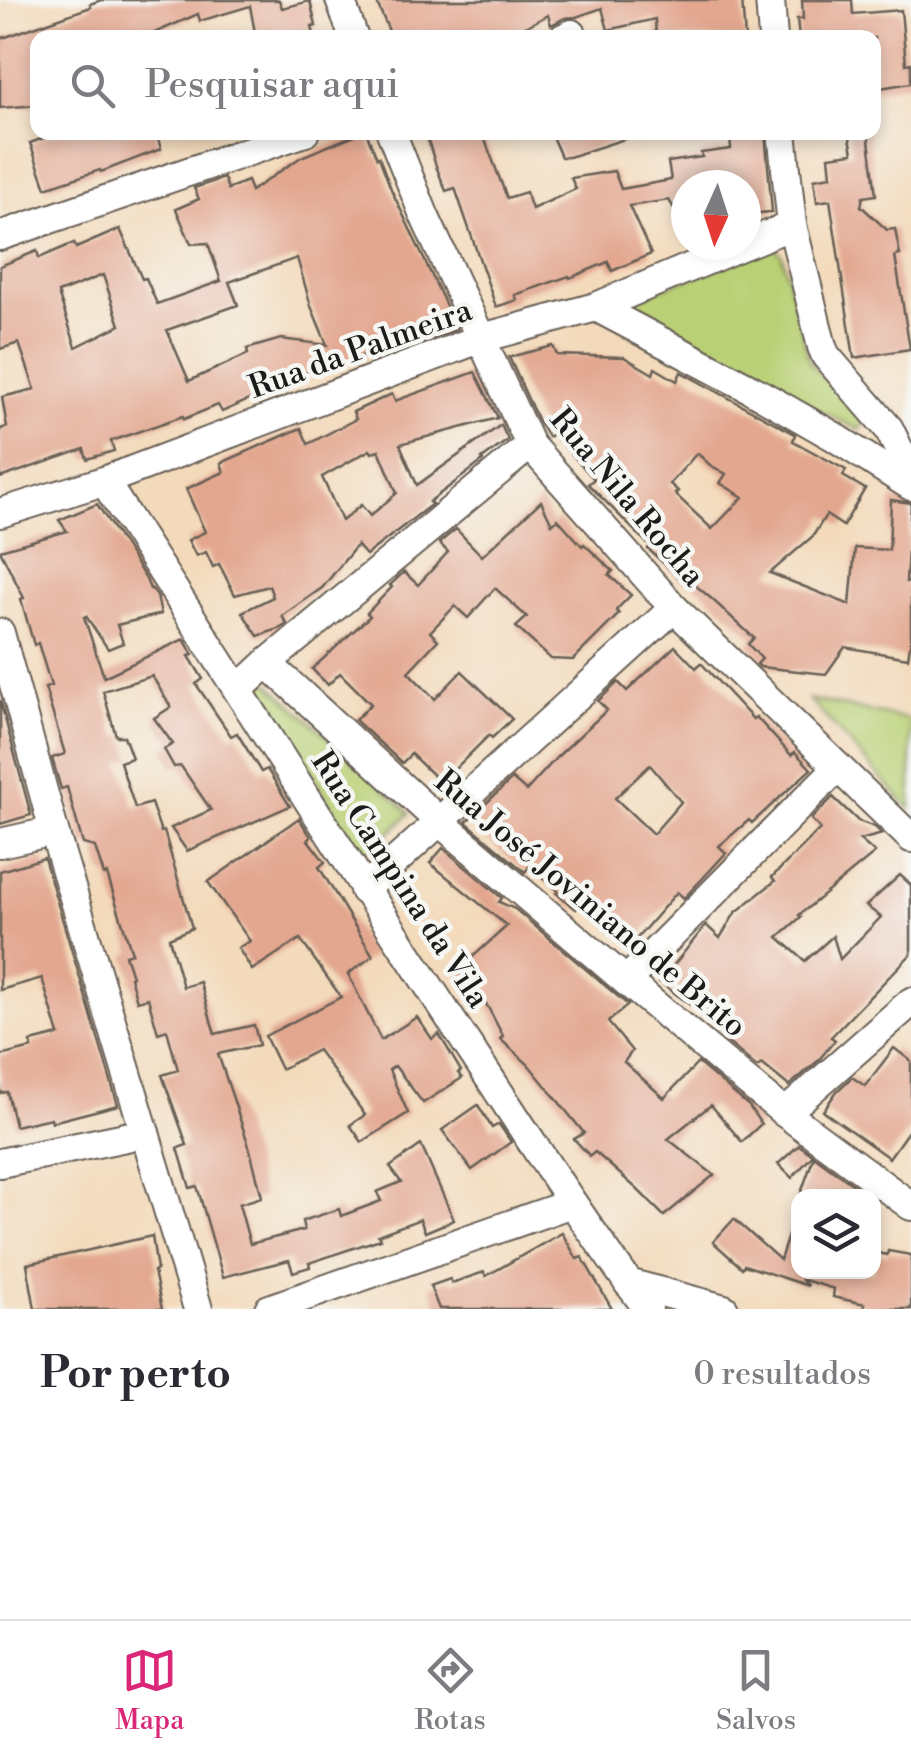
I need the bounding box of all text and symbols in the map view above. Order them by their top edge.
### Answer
search box [30,30,881,140]
icon: search [65,58,120,113]
text: Pesquisar aqui [145,62,399,109]
north arrow [671,170,761,260]
street label: Rua da Palmeira [243,290,478,408]
street label: Rua Nila Rocha [541,400,714,596]
street label: Rua Campina da Vila [302,744,499,1016]
street label: Rua José Joviniano de Brito [426,761,755,1046]
map controls [791,1189,881,1279]
button: layers [791,1189,881,1279]
text: Por perto [40,1348,231,1401]
text: 0 resultados [694,1354,871,1394]
tab: Mapa [115,1643,184,1738]
tab: Rotas [414,1643,486,1738]
tab: Salvos [716,1643,796,1738]

